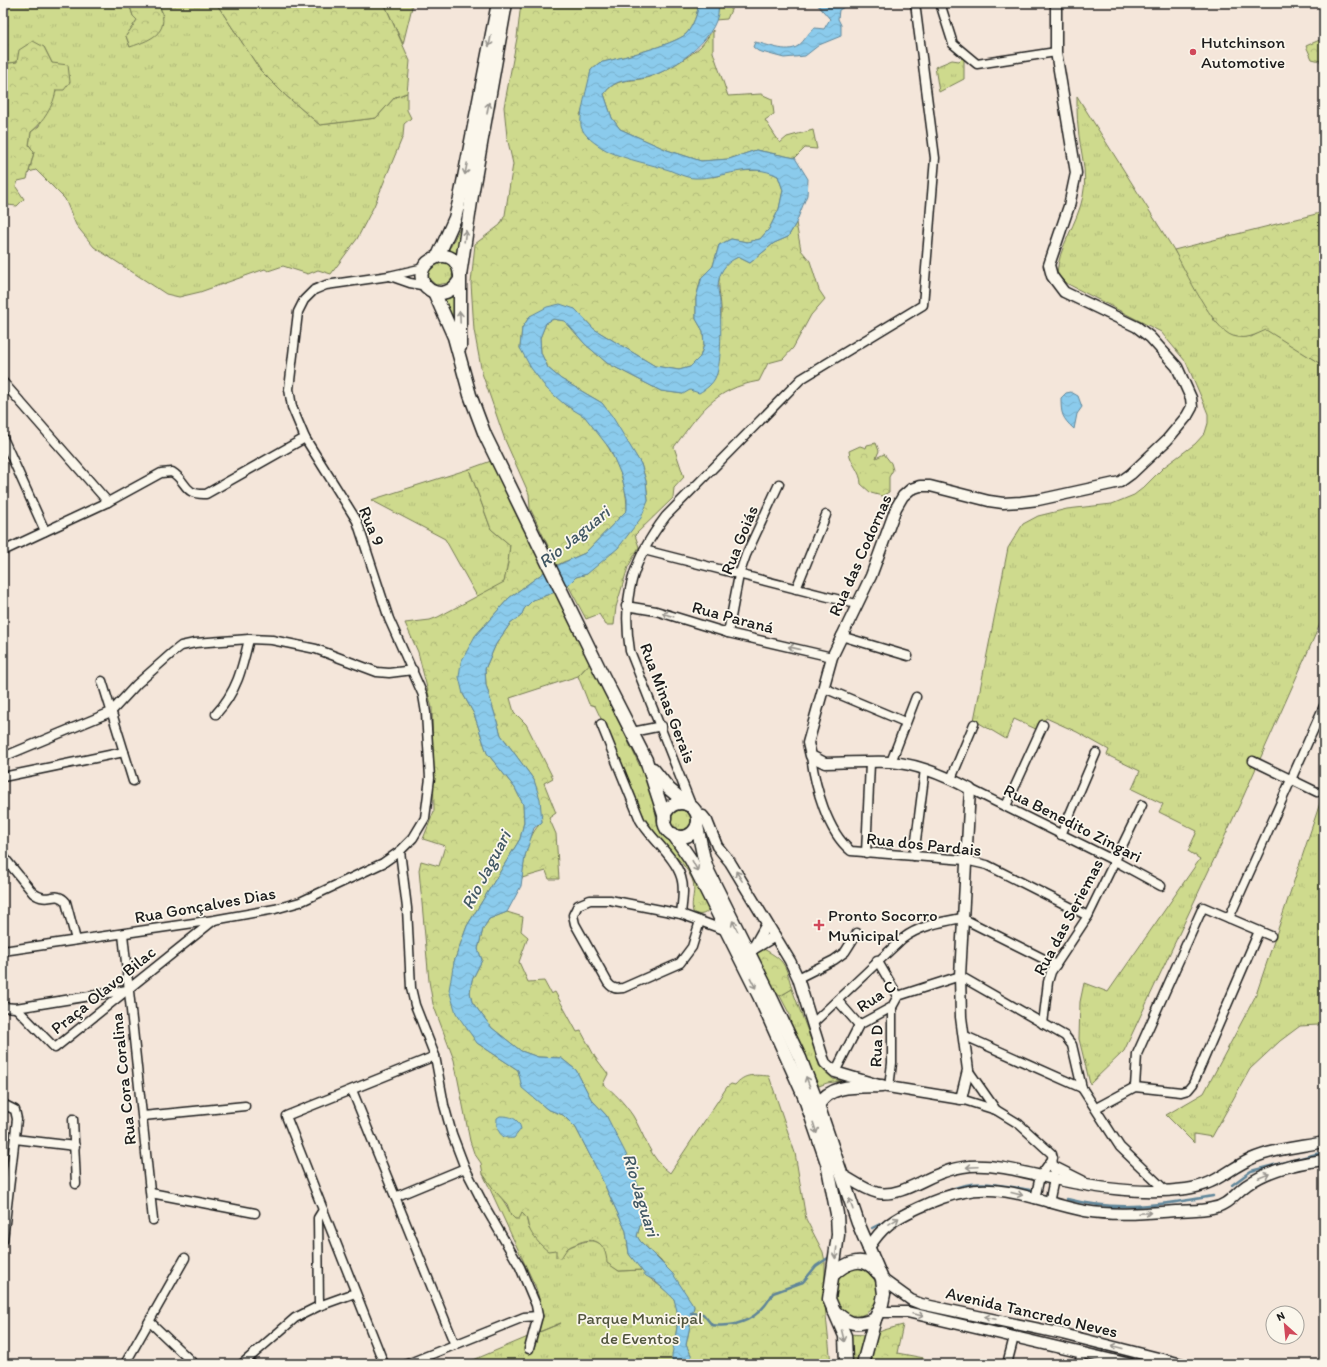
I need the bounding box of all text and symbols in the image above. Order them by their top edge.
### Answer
place label: Hutchinson Automotive [1201,32,1285,72]
one-way arrow [486,34,494,47]
marker: Hutchinson Automotive [1188,47,1198,57]
one-way arrow [484,102,492,115]
one-way arrow [461,162,469,175]
one-way arrow [461,230,469,243]
one-way arrow [457,311,464,324]
street label: Rua das Codornas [824,491,896,619]
water label: Rio Jaguari [534,500,616,573]
street label: Rua Goiás [716,502,762,578]
street label: Rua 9 [355,503,389,549]
street label: Rua Paraná [690,596,776,638]
one-way arrow [662,611,674,619]
street label: Rua Minas Gerais [636,640,700,766]
one-way arrow [787,644,800,652]
street label: Rua Benedito Zingari [1001,779,1145,867]
water label: Rio Jaguari [456,825,517,913]
street label: Rua dos Pardais [865,828,983,860]
street label: Rua das Seriemas [1029,855,1107,979]
one-way arrow [691,860,699,872]
one-way arrow [735,871,743,882]
street label: Rua Gonçalves Dias [133,883,277,927]
place label: Pronto Socorro Municipal [828,905,938,945]
marker: Pronto Socorro Municipal [813,919,825,931]
one-way arrow [731,920,738,932]
street label: Praça Olavo Bilac [47,942,159,1038]
one-way arrow [750,976,757,988]
street label: Rua C [853,976,899,1016]
street label: Rua Cora Coralina [106,1012,140,1146]
street label: Rua D [865,1024,887,1068]
one-way arrow [804,1076,812,1088]
one-way arrow [812,1121,819,1134]
water label: Rio Jaguari [618,1151,665,1242]
one-way arrow [966,1163,979,1171]
one-way arrow [1258,1171,1270,1179]
one-way arrow [1010,1191,1023,1199]
one-way arrow [847,1199,855,1211]
one-way arrow [1138,1209,1151,1217]
one-way arrow [888,1216,899,1225]
one-way arrow [832,1246,840,1259]
street label: Avenida Tancredo Neves [944,1282,1120,1342]
north arrow [1265,1305,1305,1345]
park label: Parque Municipal de Eventos [577,1308,703,1348]
text: N [1274,1309,1287,1324]
one-way arrow [911,1311,924,1319]
one-way arrow [984,1314,997,1322]
one-way arrow [840,1329,848,1342]
one-way arrow [1110,1343,1123,1351]

